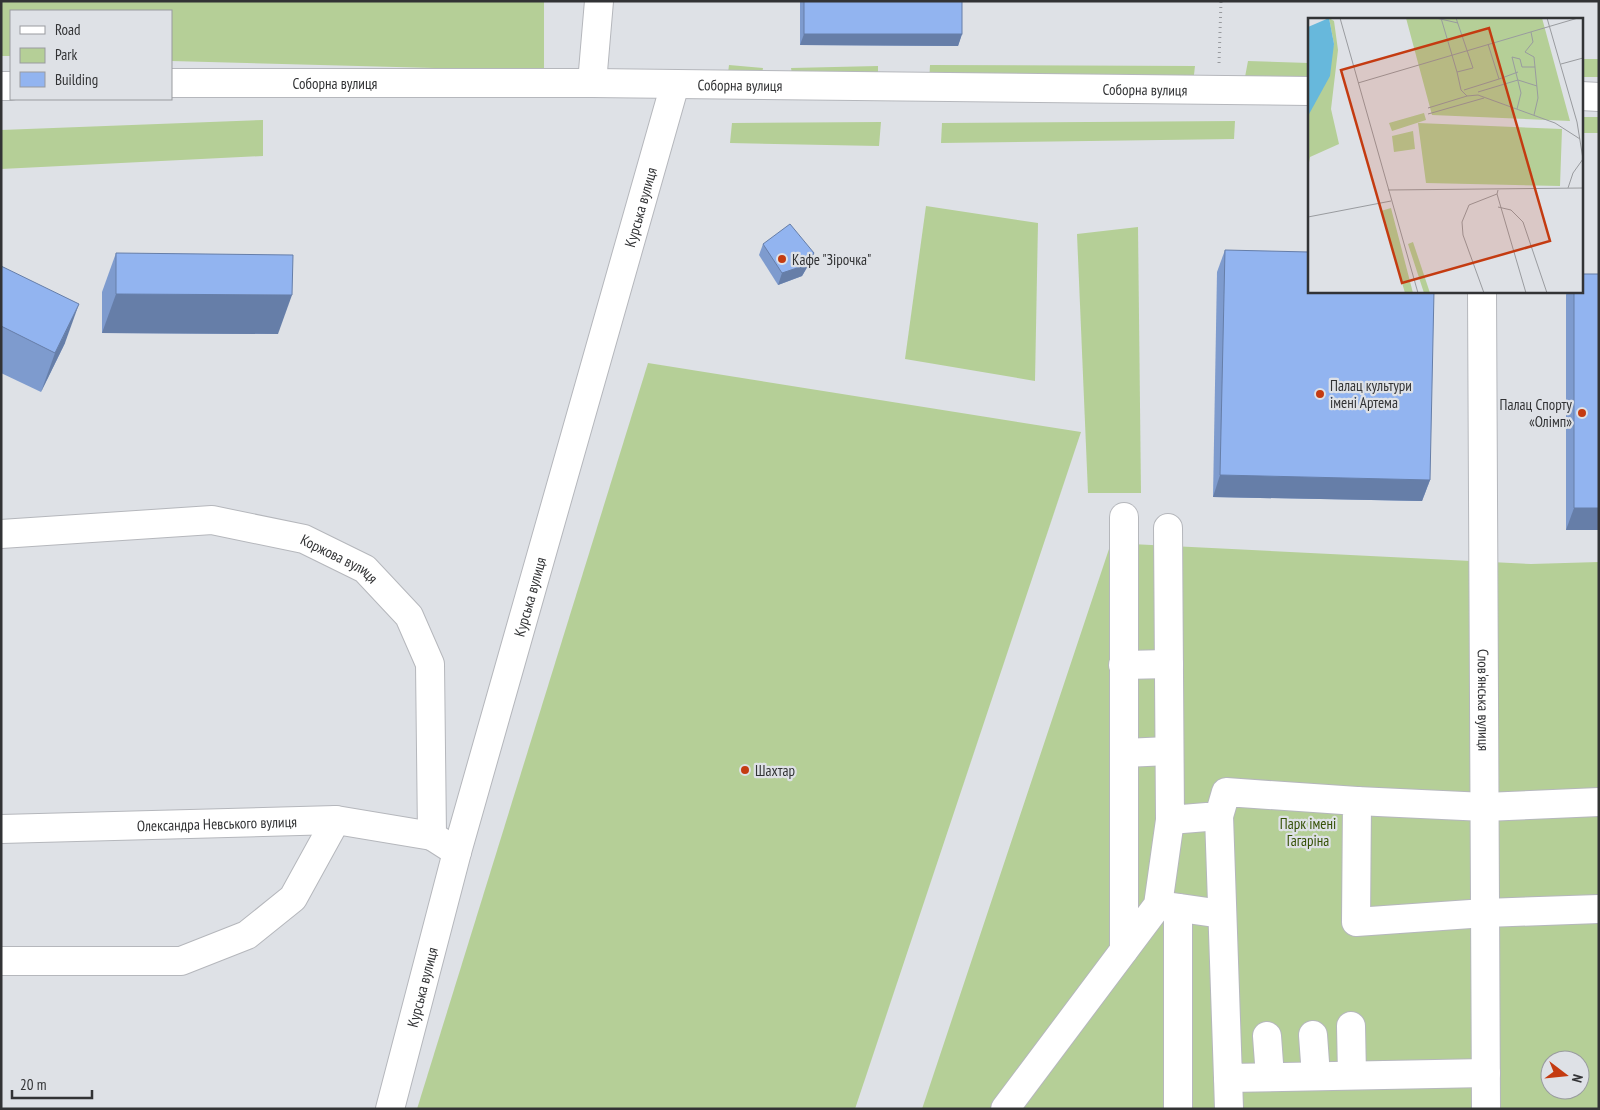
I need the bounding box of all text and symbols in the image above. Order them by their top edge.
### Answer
legend [10,10,172,100]
inset map [1308,18,1582,292]
text: Road [55,20,81,39]
text: Park [55,45,77,64]
text: Building [55,70,98,89]
street label: Соборна вулиця [293,74,378,93]
street label: Соборна вулиця [697,75,783,95]
street label: Соборна вулиця [1102,79,1188,99]
street label: Курська вулиця [620,165,660,249]
place label: Кафе "Зірочка" [792,250,871,269]
marker: Кафе "Зірочка" [776,253,788,265]
place label: Палац культури імені Артема [1330,376,1412,412]
marker: Палац культури імені Артема [1314,388,1326,400]
place label: Палац Спорту «Олімп» [1500,395,1572,431]
marker: Палац Спорту «Олімп» [1576,407,1588,419]
street label: Коржова вулиця [298,529,383,587]
street label: Курська вулиця [509,554,550,639]
street label: Слов'янська вулиця [1474,649,1494,751]
place label: Шахтар [755,761,795,780]
marker: Шахтар [739,764,751,776]
street label: Олександра Невського вулиця [137,812,297,835]
park label: Парк імені Гагаріна [1280,814,1336,850]
street label: Курська вулиця [402,945,441,1029]
north arrow [1540,1050,1590,1100]
scale bar [12,1068,92,1100]
text: N [1568,1072,1587,1085]
text: 20 m [20,1075,46,1094]

